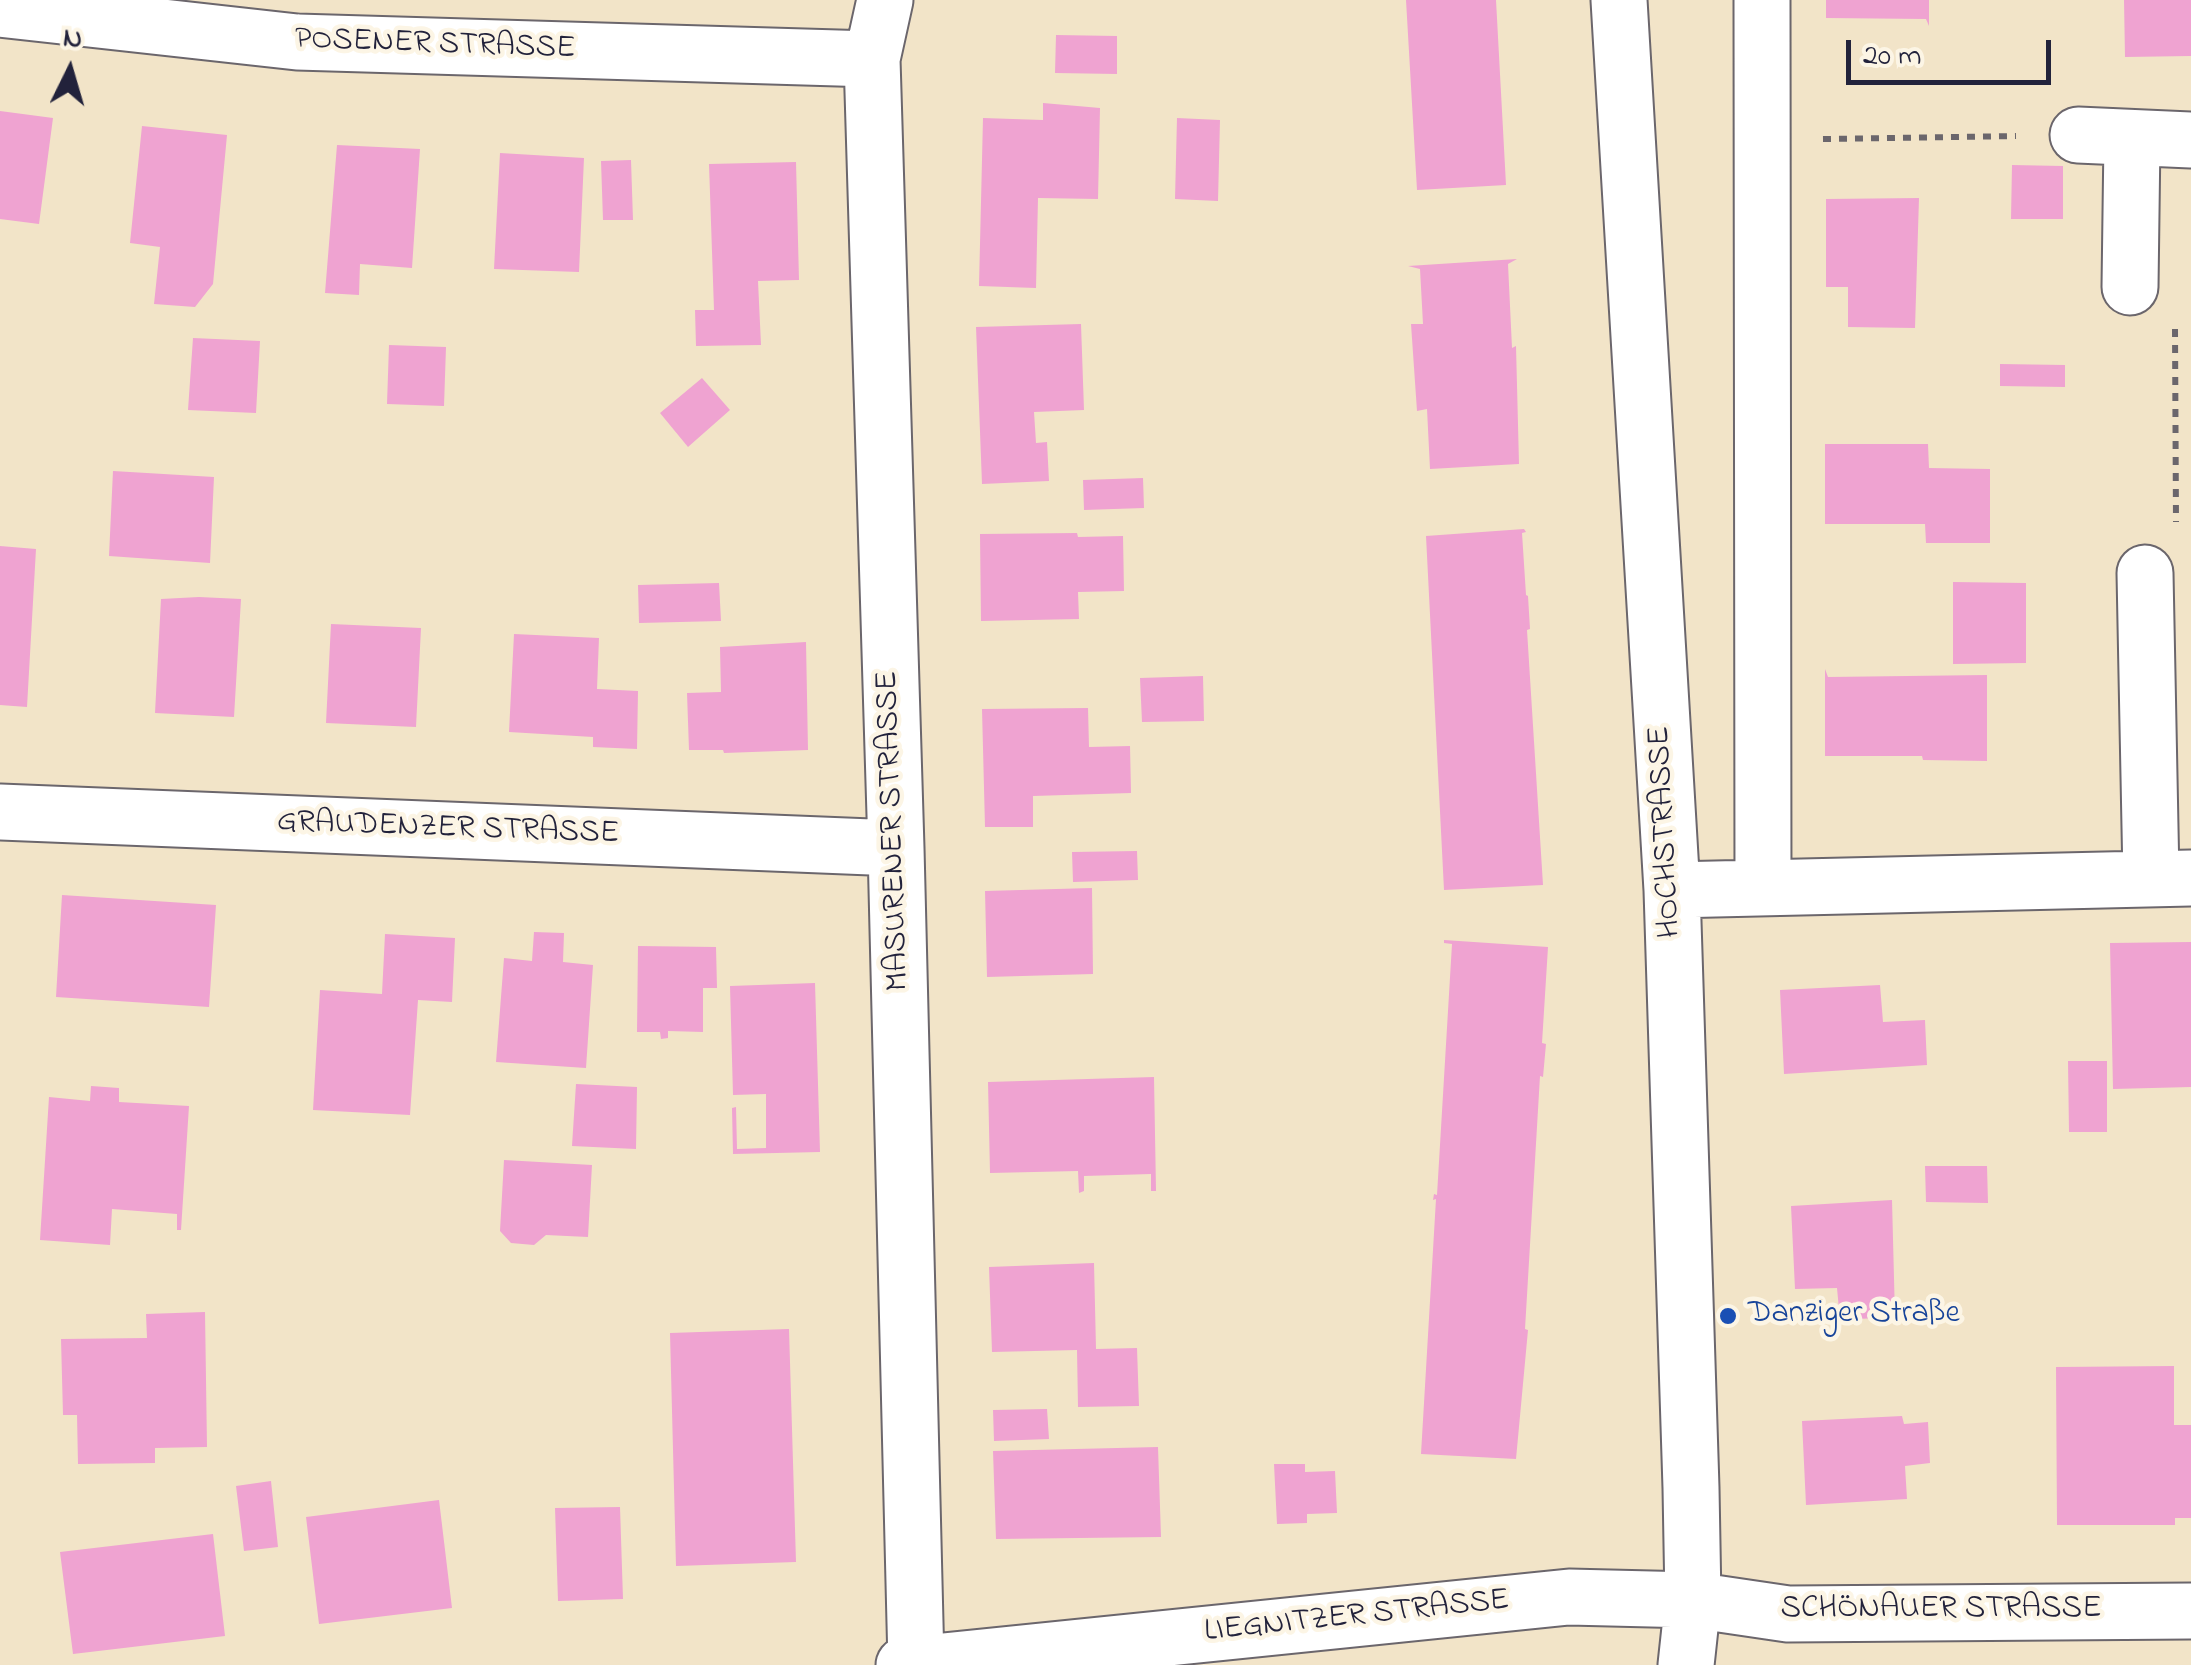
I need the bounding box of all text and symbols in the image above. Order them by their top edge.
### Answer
text: N [61,18,84,61]
north arrow [20,20,120,120]
scale bar [1851,20,2056,82]
street label: POSENER STRASSE [294,22,576,70]
text: 20 m [1863,35,1922,79]
street label: MASURENER STRASSE [870,670,920,992]
street label: HOCHSTRASSE [1642,725,1692,939]
street label: GRAUDENZER STRASSE [276,805,620,855]
place label: Danziger Straße [1748,1297,1960,1335]
marker: Danziger Straße [1717,1305,1739,1327]
street label: LIEGNITZER STRASSE [1203,1583,1511,1653]
street label: SCHÖNAUER STRASSE [1780,1592,2102,1630]

